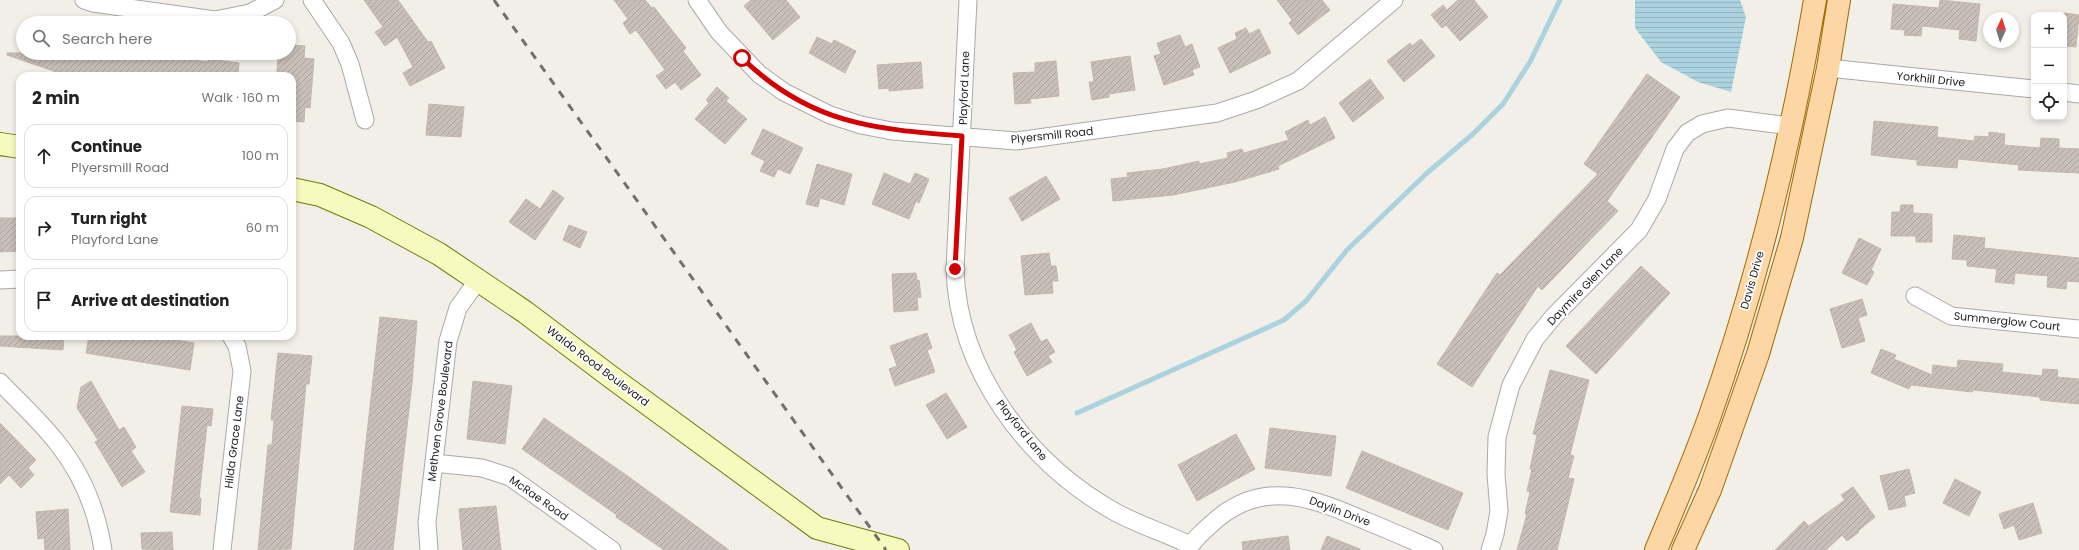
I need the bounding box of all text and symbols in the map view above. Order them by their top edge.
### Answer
north arrow [1983,12,2019,48]
map controls [2031,12,2067,120]
button: + [2031,12,2067,48]
search box [16,16,296,60]
icon: search [30,27,52,49]
text: Search here [62,28,152,49]
button: − [2031,48,2067,84]
route start [733,49,751,67]
street label: Playford Lane [955,51,973,125]
street label: Yorkhill Drive [1896,67,1966,91]
button: locate [2031,84,2067,120]
text: 2 min [32,86,80,110]
text: Walk · 160 m [201,88,280,107]
street label: Plyersmill Road [1010,123,1094,147]
text: Continue [71,136,142,157]
icon: ahead [33,145,55,167]
text: 100 m [242,146,279,165]
text: Plyersmill Road [71,158,169,177]
text: Turn right [71,208,147,229]
icon: right [33,217,55,239]
text: 60 m [246,218,279,237]
text: Playford Lane [71,230,158,249]
street label: Daymire Glen Lane [1543,243,1627,329]
street label: Davis Drive [1736,249,1768,311]
route end [946,260,964,278]
icon: arrive [33,289,55,311]
text: Arrive at destination [71,290,229,311]
street label: Summerglow Court [1953,307,2061,335]
street label: Waldo Rood Boulevard [543,322,653,410]
street label: Methven Grove Boulevard [423,340,457,482]
street label: Hilda Grace Lane [220,394,248,489]
street label: Playford Lane [993,396,1052,464]
street label: McRae Road [506,472,572,524]
street label: Daylin Drive [1307,492,1373,530]

